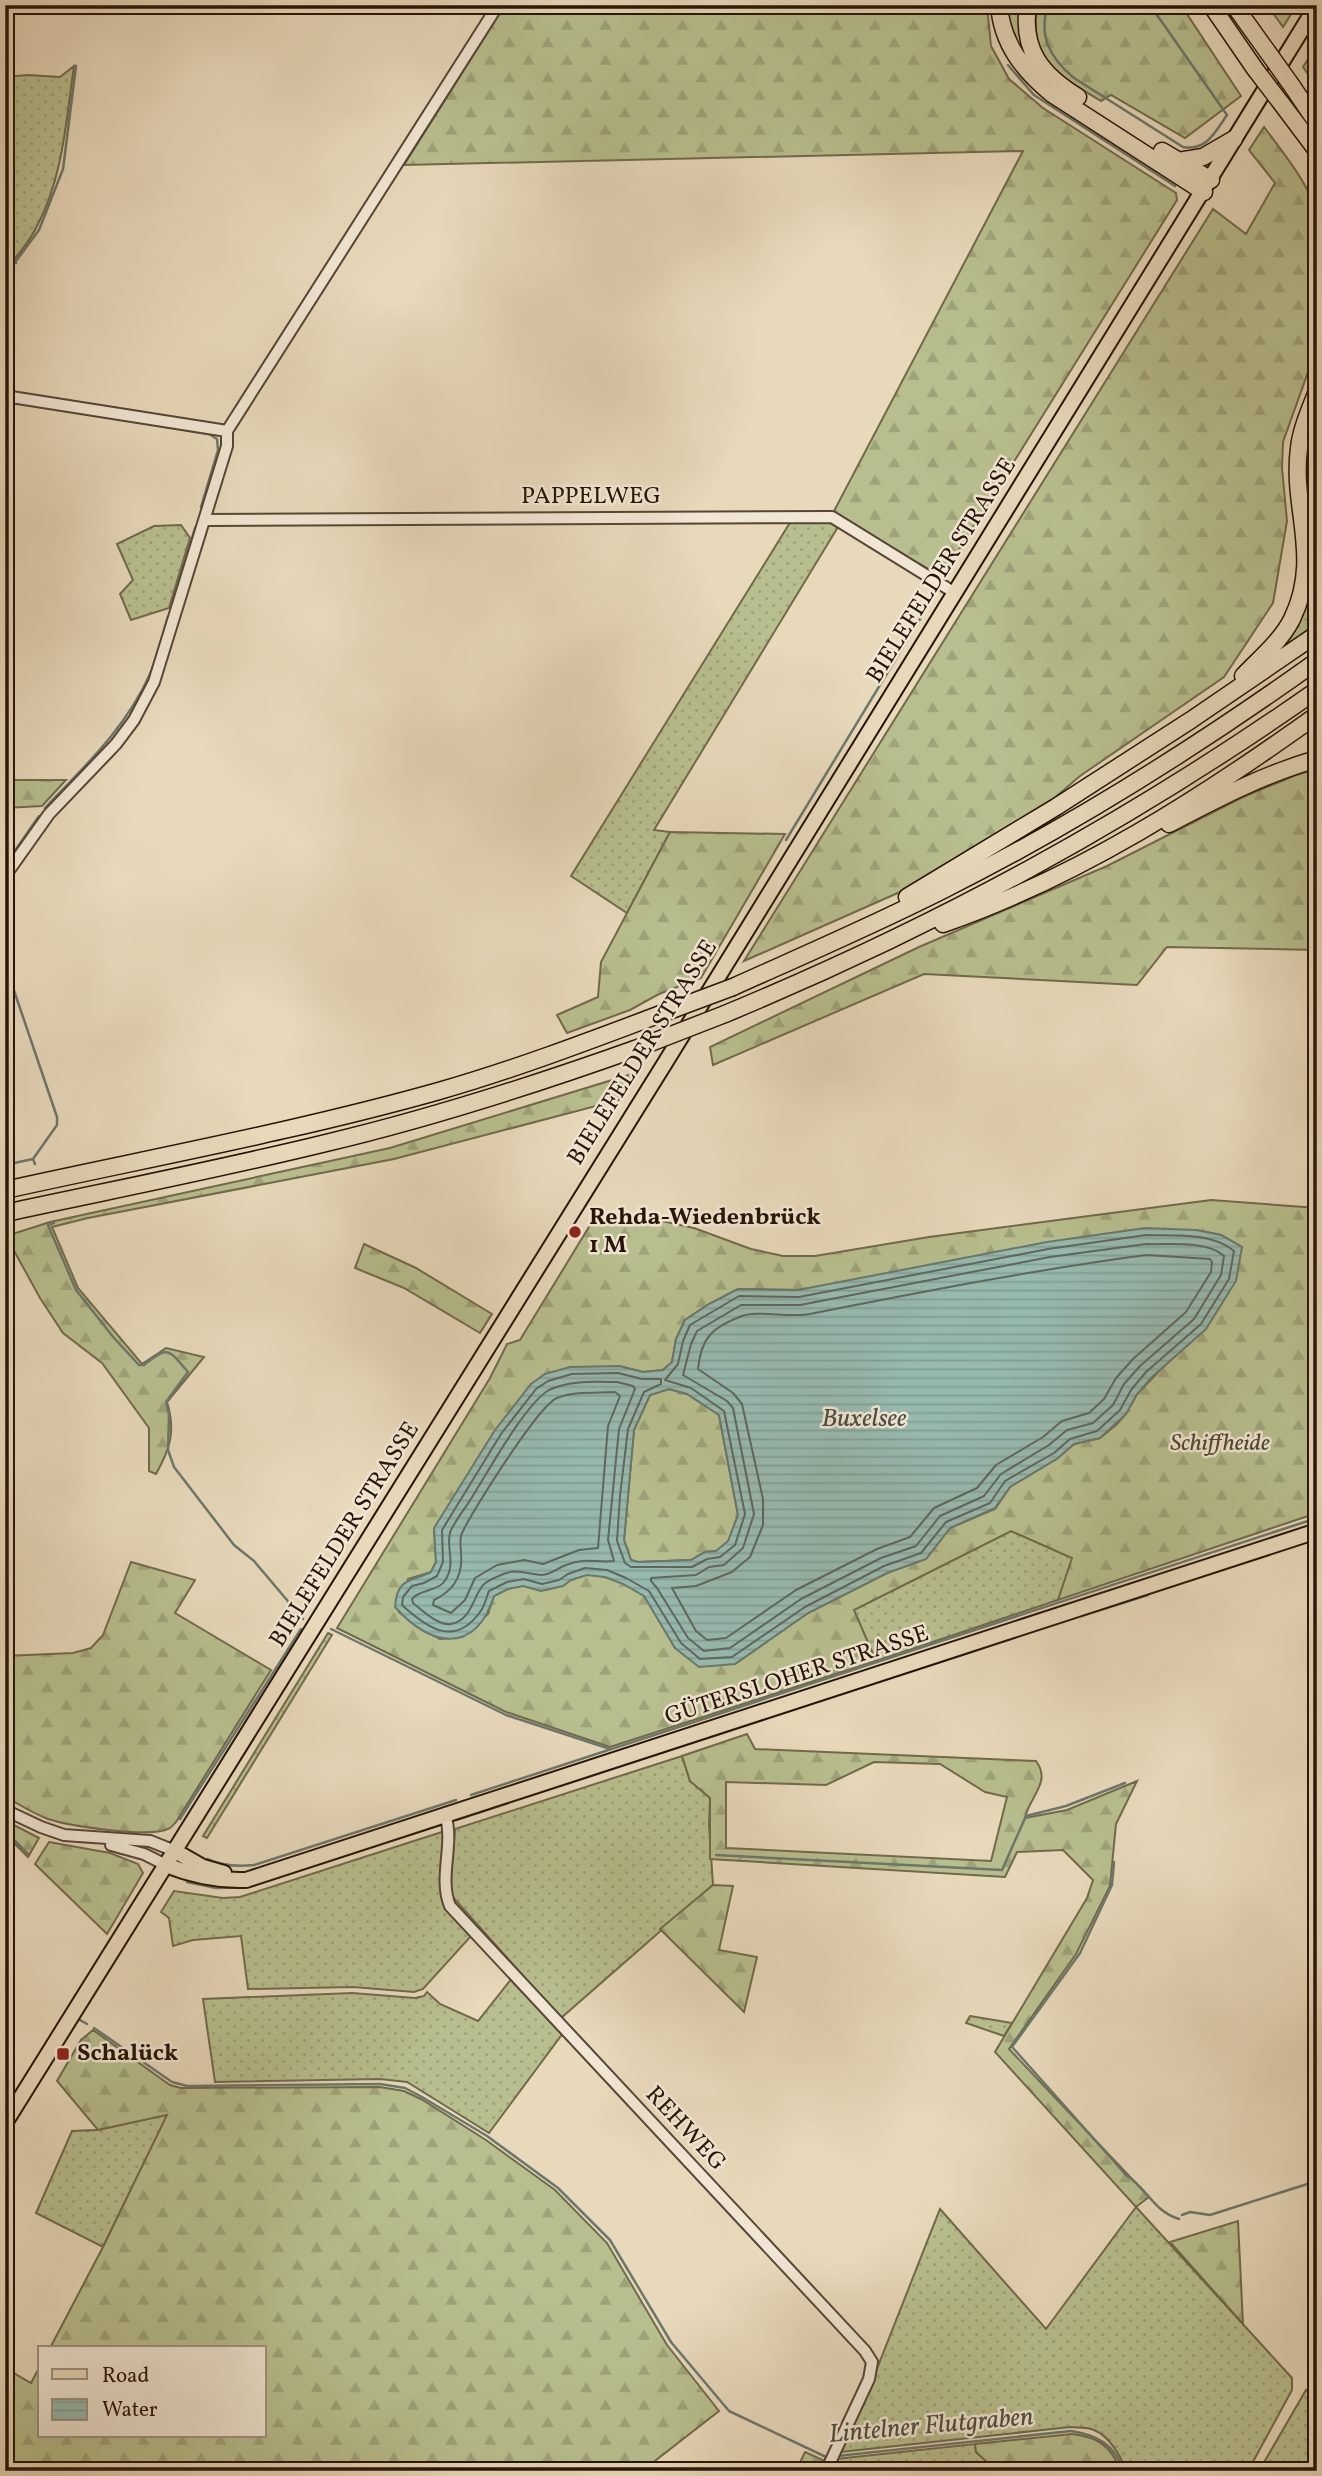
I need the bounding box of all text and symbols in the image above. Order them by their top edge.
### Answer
street label: BIELEFELDER STRASSE [859,452,1025,690]
street label: PAPPELWEG [521,480,661,514]
street label: BIELEFELDER STRASSE [560,934,726,1172]
place label: Rehda-Wiedenbrück 1 M [589,1201,821,1263]
marker: Rehda-Wiedenbrück 1 M [567,1224,583,1240]
water label: Buxelsee [821,1401,907,1437]
street label: BIELEFELDER STRASSE [262,1416,428,1654]
park label: Schiffheide [1170,1427,1270,1461]
street label: GÜTERSLOHER STRASSE [661,1617,933,1735]
place label: Schalück [77,2037,179,2071]
marker: Schalück [55,2046,71,2062]
street label: REHWEG [637,2079,733,2179]
legend [38,2346,266,2438]
text: Road [102,2362,149,2391]
text: Water [102,2396,158,2425]
water label: Lintelner Flutgraben [827,2399,1035,2453]

